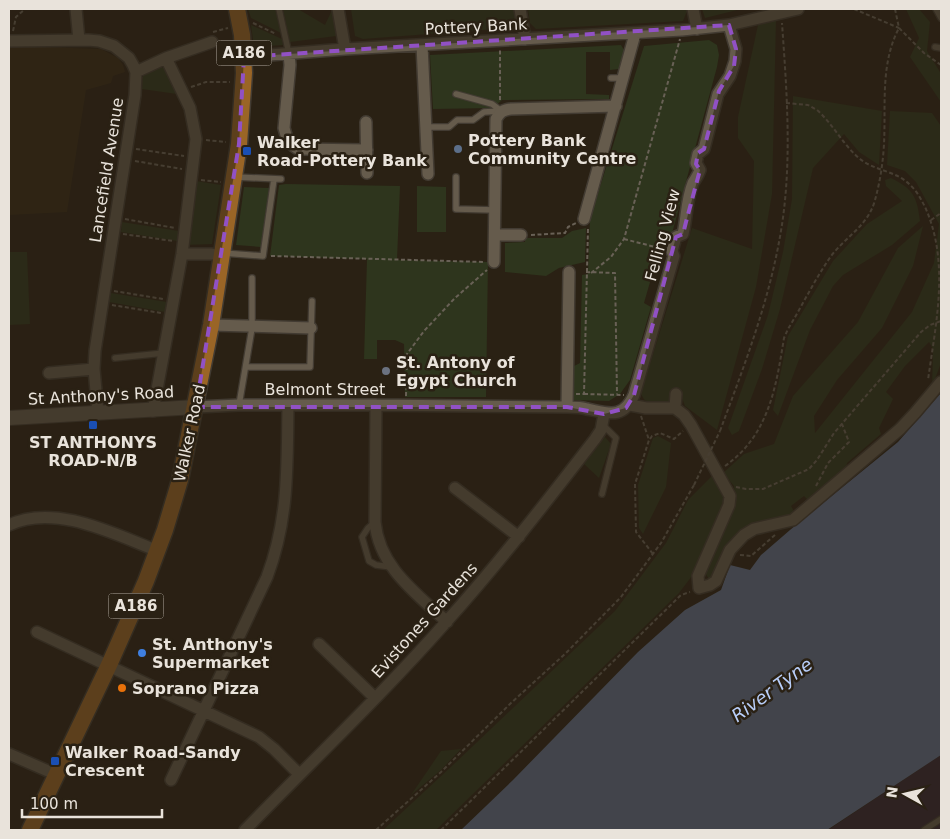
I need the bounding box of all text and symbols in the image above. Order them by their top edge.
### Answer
street label: Pottery Bank [424,14,528,39]
road number: A186 [216,40,272,66]
street label: Lancefield Avenue [86,96,127,244]
place label: Pottery Bank Community Centre [468,131,637,168]
place label: Walker Road-Pottery Bank [257,133,427,170]
marker: Pottery Bank Community Centre [452,143,464,155]
marker: Walker Road-Pottery Bank [241,145,253,157]
street label: Felling View [641,187,684,283]
place label: St. Antony of Egypt Church [396,353,517,390]
marker: St. Antony of Egypt Church [380,365,392,377]
street label: Belmont Street [265,380,385,399]
street label: St Anthony's Road [27,382,175,409]
street label: Walker Road [170,383,209,484]
marker: ST ANTHONYS ROAD-N/B [87,419,99,431]
place label: ST ANTHONYS ROAD-N/B [29,433,157,470]
street label: Evistones Gardens [368,559,481,682]
road number: A186 [108,594,164,618]
place label: St. Anthony's Supermarket [152,635,273,672]
marker: St. Anthony's Supermarket [136,647,148,659]
water label: River Tyne [727,653,816,726]
place label: Soprano Pizza [132,679,259,698]
marker: Soprano Pizza [116,682,128,694]
place label: Walker Road-Sandy Crescent [65,743,241,780]
marker: Walker Road-Sandy Crescent [49,755,61,767]
north arrow [880,769,930,819]
text: N [883,785,901,799]
scale bar [22,786,162,818]
text: 100 m [30,795,78,813]

